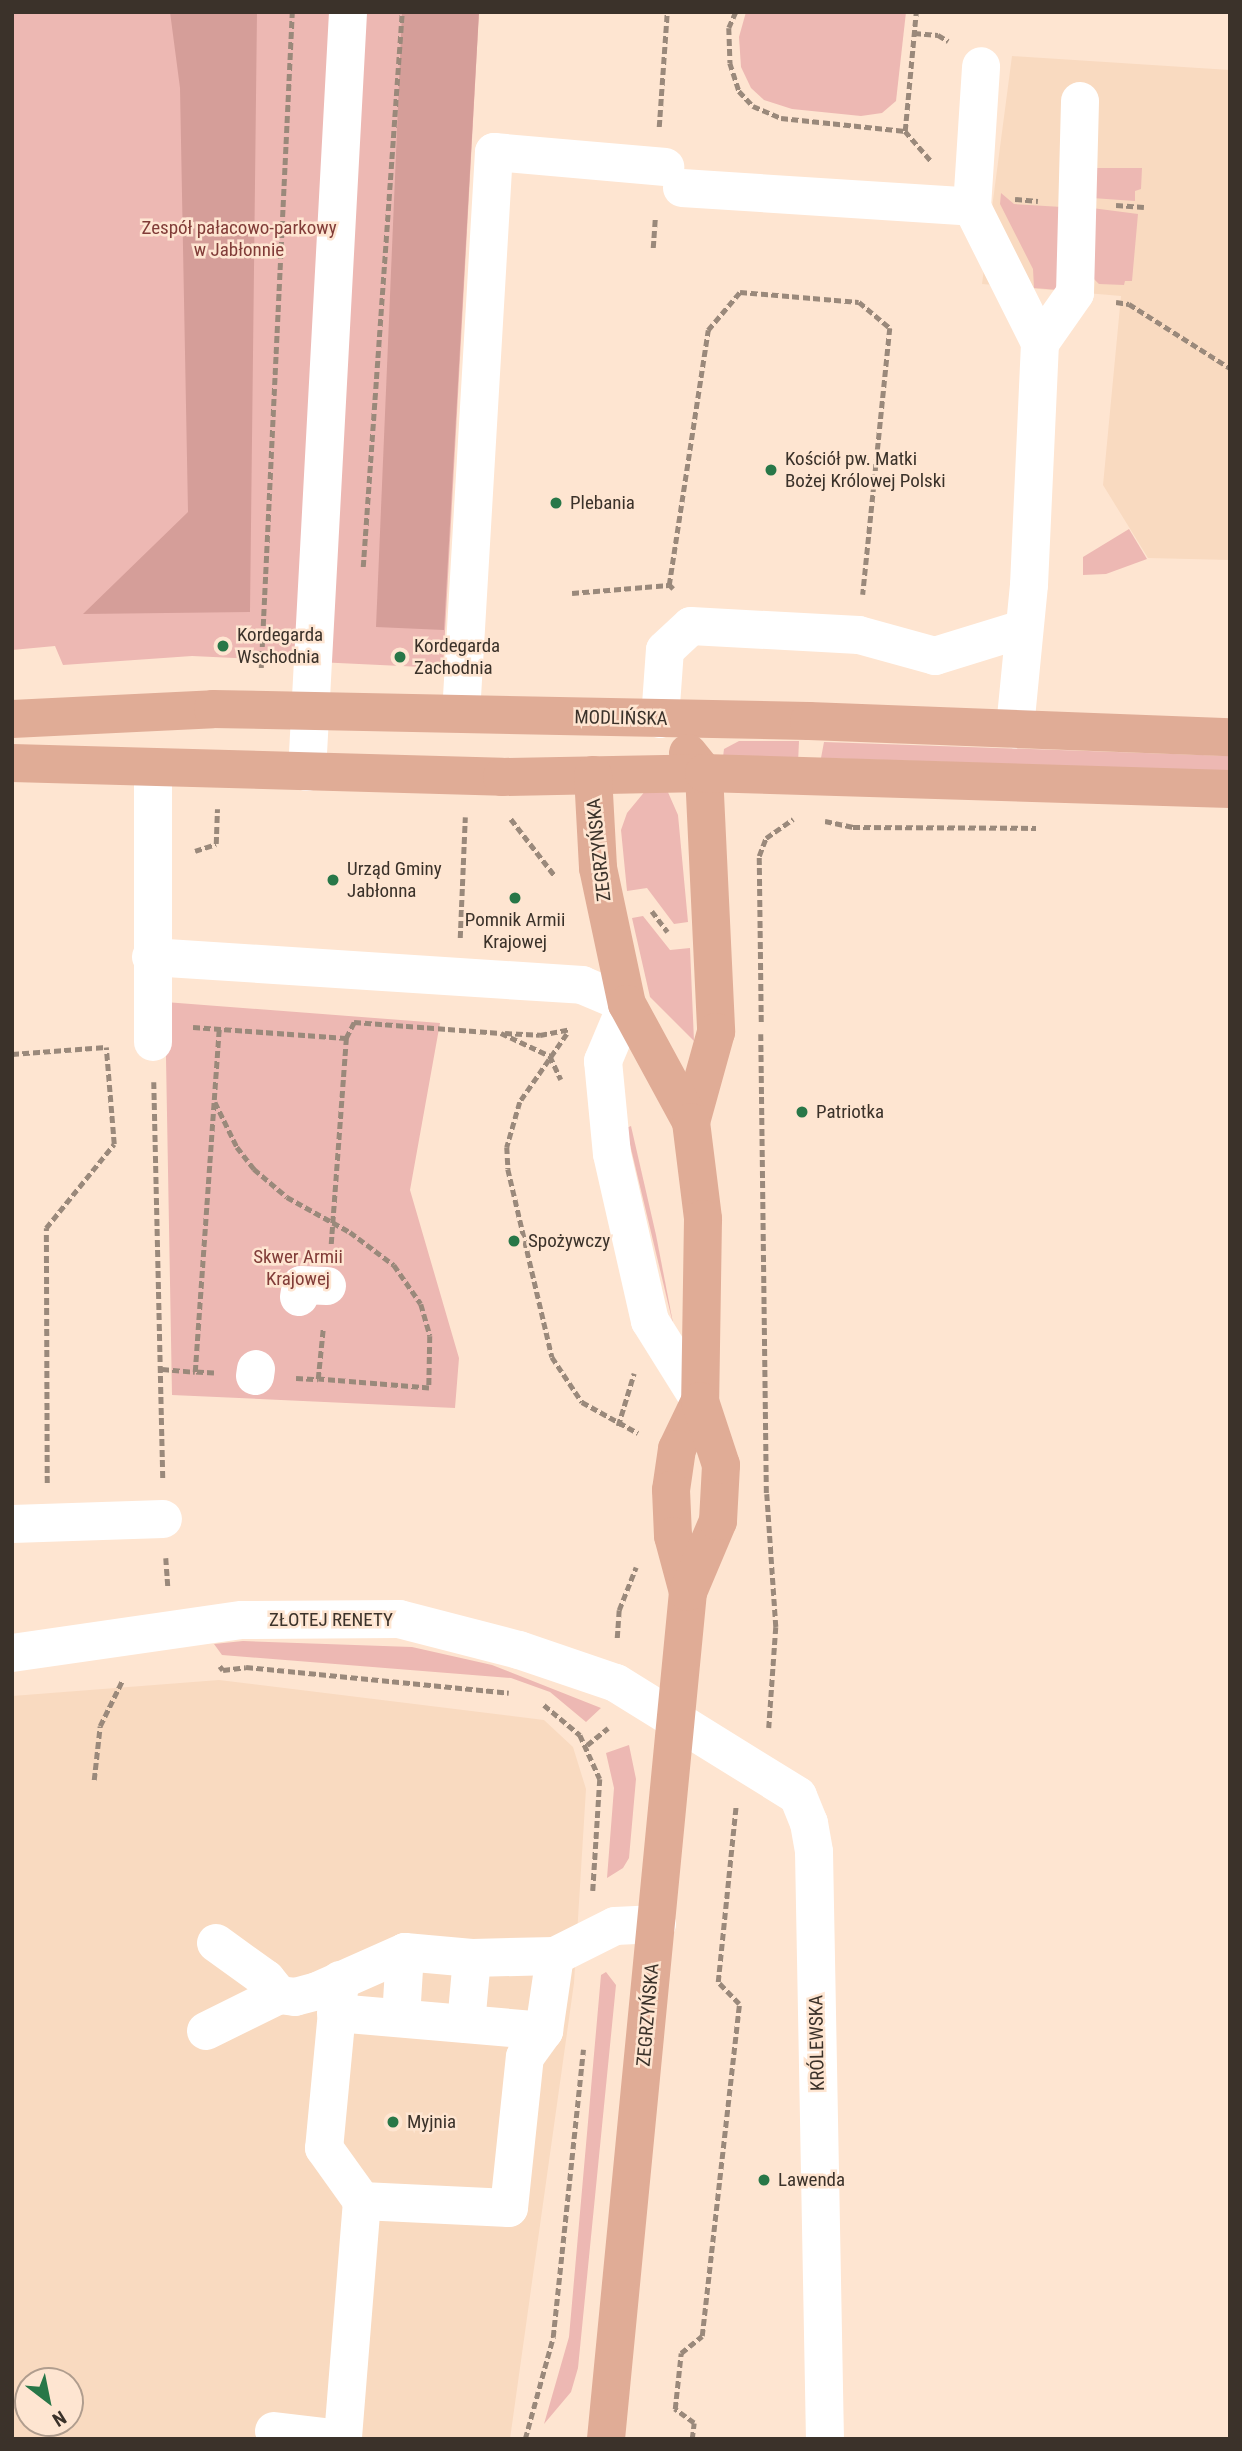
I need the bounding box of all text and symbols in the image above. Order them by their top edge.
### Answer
park label: Zespół pałacowo-parkowy w Jabłonnie [141,217,337,261]
place label: Kościół pw. Matki Bożej Królowej Polski [785,448,946,492]
marker: Kościół pw. Matki Bożej Królowej Polski [763,462,779,478]
place label: Plebania [570,492,635,514]
marker: Plebania [548,495,564,511]
place label: Kordegarda Wschodnia [237,624,323,668]
place label: Kordegarda Zachodnia [414,635,500,679]
marker: Kordegarda Wschodnia [215,638,231,654]
marker: Kordegarda Zachodnia [392,649,408,665]
street label: MODLIŃSKA [574,706,668,730]
street label: ZEGRZYŃSKA [582,797,616,903]
place label: Urząd Gminy Jabłonna [347,858,442,902]
marker: Urząd Gminy Jabłonna [325,872,341,888]
marker: Pomnik Armii Krajowej [507,890,523,906]
place label: Pomnik Armii Krajowej [465,909,565,953]
place label: Patriotka [816,1101,884,1123]
marker: Patriotka [794,1104,810,1120]
place label: Spożywczy [528,1230,610,1252]
marker: Spożywczy [506,1233,522,1249]
park label: Skwer Armii Krajowej [253,1246,343,1290]
street label: ZŁOTEJ RENETY [269,1609,393,1631]
street label: ZEGRZYŃSKA [632,1962,664,2068]
street label: KRÓLEWSKA [805,1995,829,2091]
place label: Myjnia [407,2111,456,2133]
marker: Myjnia [385,2114,401,2130]
place label: Lawenda [778,2169,845,2191]
marker: Lawenda [756,2172,772,2188]
north arrow [14,2367,84,2437]
text: N [48,2406,70,2431]

